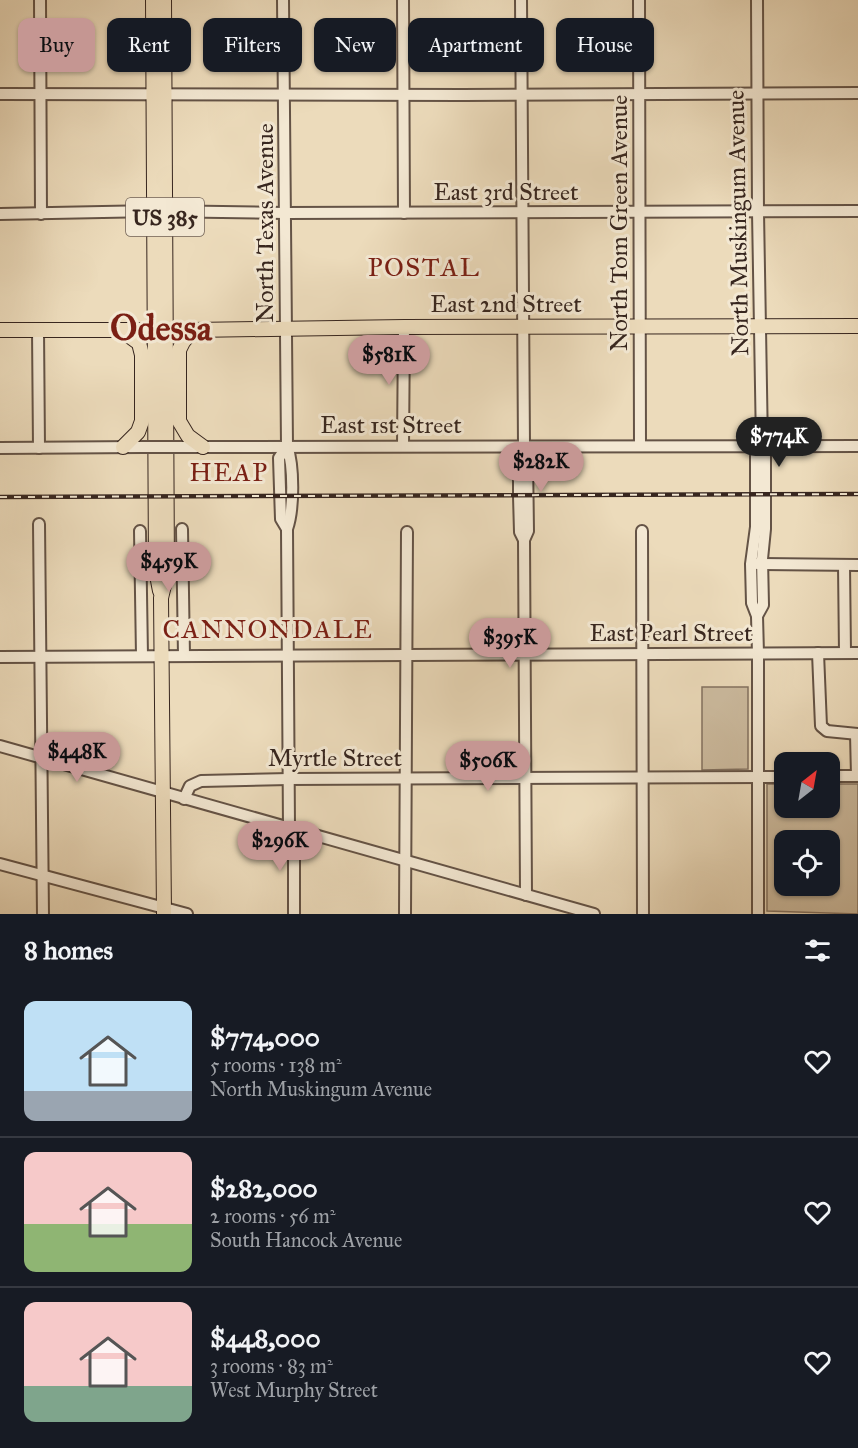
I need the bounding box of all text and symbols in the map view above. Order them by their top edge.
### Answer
chip: Buy [18,18,95,72]
chip: Rent [107,18,191,72]
chip: Filters [203,18,302,72]
chip: New [314,18,396,72]
chip: Apartment [408,18,544,72]
chip: House [556,18,654,72]
street label: North Muskingum Avenue [721,90,755,356]
street label: North Tom Green Avenue [604,95,634,351]
street label: North Texas Avenue [250,123,280,323]
street label: East 3rd Street [433,177,579,207]
road number: US 385 [126,198,204,236]
district label: POSTAL [368,251,480,283]
street label: East 2nd Street [430,289,582,319]
district label: Odessa [110,306,213,350]
pin: $581K [347,335,431,386]
text: $581K [362,342,416,366]
street label: East 1st Street [320,410,462,440]
pin: $774K [737,417,821,468]
text: $774K [750,424,808,448]
pin: $282K [499,442,583,493]
text: $282K [513,449,569,473]
district label: HEAP [189,456,269,488]
pin: $459K [127,542,211,593]
text: $459K [140,549,198,573]
district label: CANNONDALE [162,613,374,645]
pin: $395K [468,618,552,669]
street label: East Pearl Street [589,618,753,648]
text: $395K [483,625,537,649]
pin: $448K [35,732,119,783]
text: $448K [47,739,107,763]
pin: $506K [446,741,530,792]
street label: Myrtle Street [268,743,403,773]
text: $506K [459,748,517,772]
north arrow [774,752,840,818]
map controls [774,752,840,896]
pin: $296K [238,821,322,872]
text: $296K [251,828,309,852]
button: locate [774,830,840,896]
text: 8 homes [24,934,113,966]
icon: filters [801,934,834,967]
text: $774,000 [210,1021,320,1053]
icon: home [72,1025,144,1097]
icon: heart [801,1045,834,1078]
text: 5 rooms · 138 m² [210,1053,342,1077]
text: North Muskingum Avenue [210,1077,432,1101]
text: $282,000 [210,1172,318,1204]
icon: home [72,1176,144,1248]
icon: heart [801,1196,834,1229]
text: 2 rooms · 56 m² [210,1204,336,1228]
text: South Hancock Avenue [210,1228,402,1252]
text: $448,000 [210,1322,321,1354]
icon: home [72,1326,144,1398]
icon: heart [801,1346,834,1379]
text: 3 rooms · 83 m² [210,1354,333,1378]
text: West Murphy Street [210,1378,378,1402]

